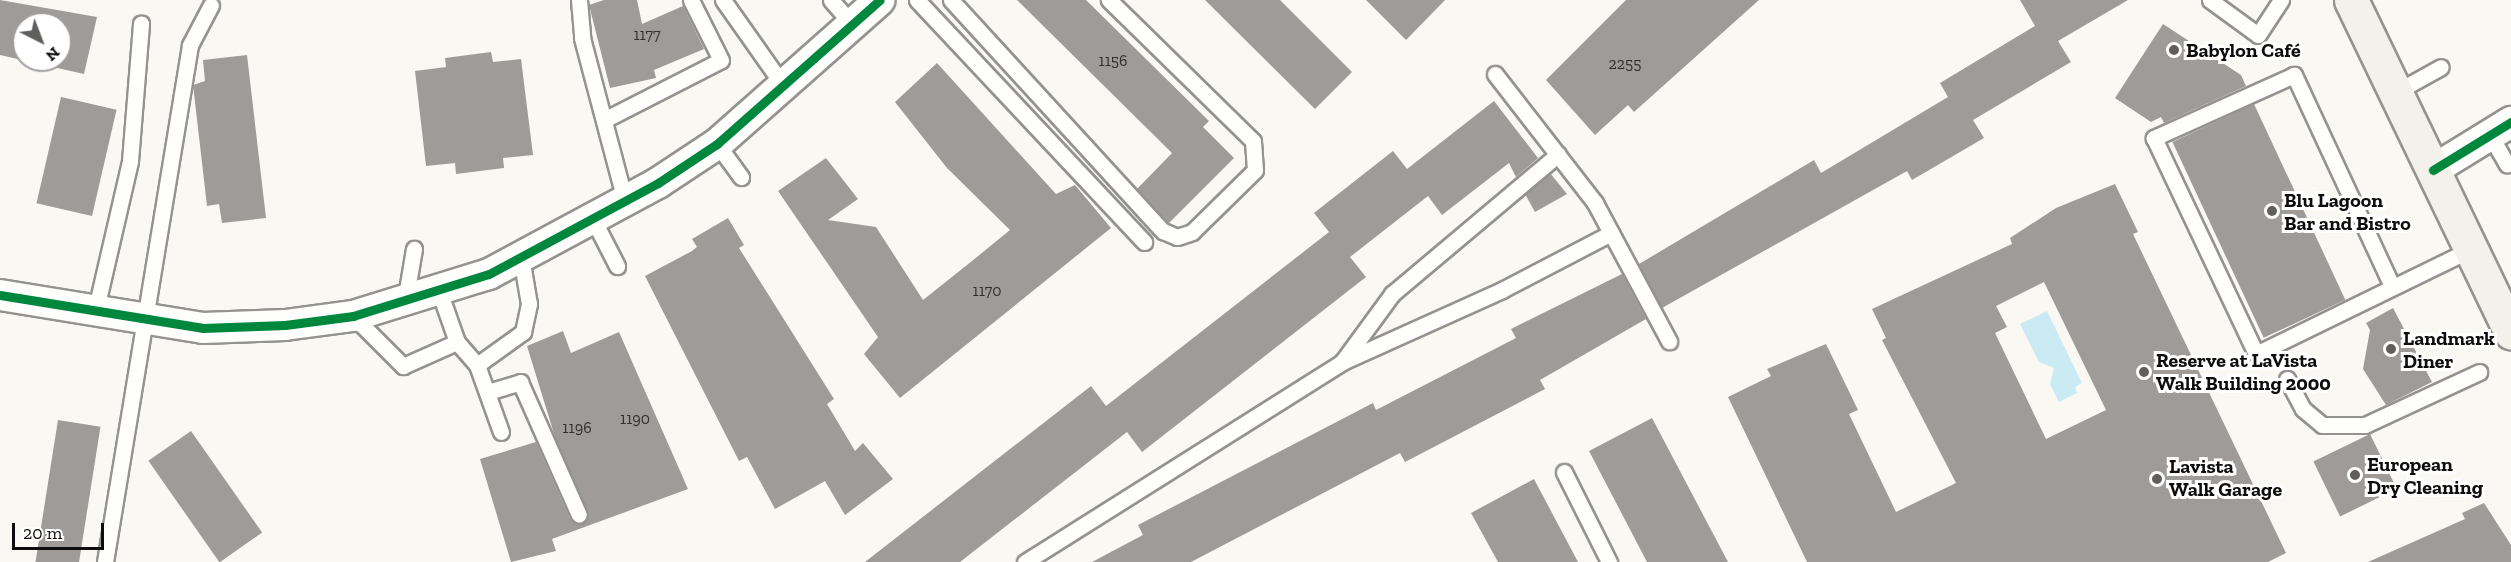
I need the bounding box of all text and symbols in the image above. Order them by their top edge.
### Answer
north arrow [12,12,72,72]
house number: 1177 [633,25,661,45]
place label: Babylon Café [2186,38,2301,62]
text: N [42,43,64,65]
marker: Babylon Café [2167,43,2181,57]
house number: 1156 [1098,51,1128,71]
house number: 2255 [1609,54,1641,74]
place label: Blu Lagoon Bar and Bistro [2284,188,2411,235]
marker: Blu Lagoon Bar and Bistro [2265,204,2279,218]
house number: 1170 [973,281,1001,301]
place label: Landmark Diner [2403,326,2495,373]
marker: Landmark Diner [2384,342,2398,356]
place label: Reserve at LaVista Walk Building 2000 [2156,348,2331,395]
marker: Reserve at LaVista Walk Building 2000 [2137,365,2151,379]
house number: 1190 [620,409,650,429]
house number: 1196 [562,418,592,438]
place label: European Dry Cleaning [2367,452,2484,499]
place label: Lavista Walk Garage [2169,455,2282,502]
marker: European Dry Cleaning [2348,468,2362,482]
marker: Lavista Walk Garage [2150,472,2164,486]
scale bar [15,511,106,549]
text: 20 m [23,522,62,544]

